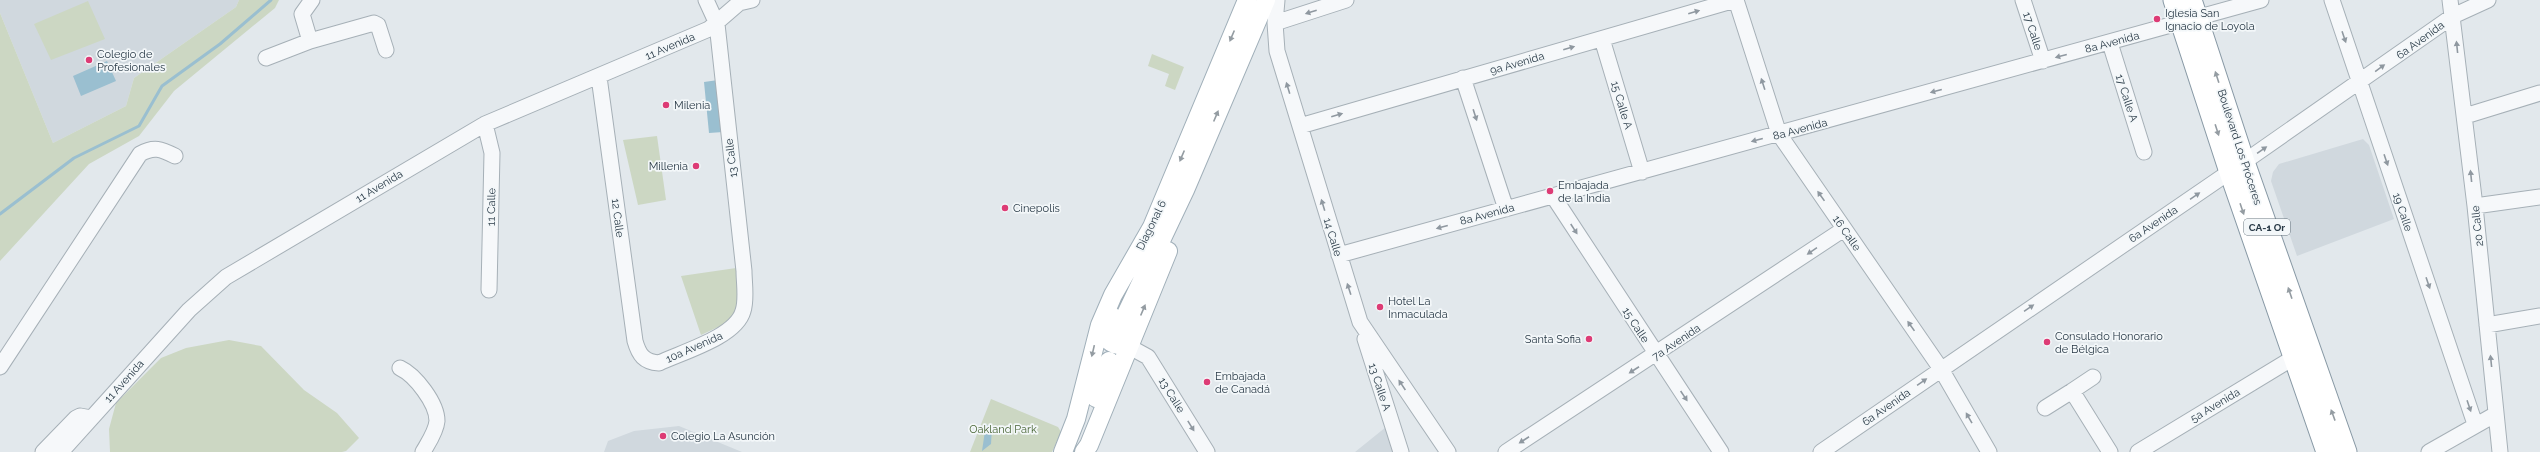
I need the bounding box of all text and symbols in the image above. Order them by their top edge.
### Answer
place label: Iglesia San Ignacio de Loyola [2165,7,2255,33]
one-way arrow [1304,9,1316,15]
one-way arrow [1689,9,1701,15]
street label: 17 Calle [2020,10,2045,52]
marker: Iglesia San Ignacio de Loyola [2152,14,2162,24]
street label: 6a Avenida [2394,19,2447,62]
street label: 8a Avenida [2083,29,2141,56]
street label: 11 Avenida [643,30,697,63]
one-way arrow [1229,31,1235,42]
one-way arrow [2341,31,2347,43]
one-way arrow [2454,41,2460,53]
one-way arrow [1564,45,1576,51]
place label: Colegio de Profesionales [97,48,165,74]
street label: 9a Avenida [1489,50,1546,77]
one-way arrow [2055,54,2068,60]
marker: Colegio de Profesionales [84,55,94,65]
one-way arrow [2375,64,2386,72]
one-way arrow [2213,71,2219,83]
street label: 17 Calle A [2113,73,2140,124]
one-way arrow [1759,77,1765,89]
street label: 15 Calle A [1608,80,1635,131]
one-way arrow [1285,82,1291,94]
one-way arrow [1930,88,1942,94]
street label: Boulevard Los Próceres [2215,88,2264,207]
place label: Milenia [674,99,710,112]
marker: Milenia [661,100,671,110]
one-way arrow [1214,109,1220,121]
one-way arrow [1472,110,1478,122]
one-way arrow [1331,112,1343,118]
street label: 8a Avenida [1771,116,1829,143]
one-way arrow [2214,125,2220,137]
street label: 13 Calle [723,137,740,178]
one-way arrow [1751,137,1763,143]
one-way arrow [2257,146,2267,154]
one-way arrow [1179,151,1185,162]
one-way arrow [2383,154,2389,166]
place label: Millenia [649,160,688,173]
marker: Millenia [691,161,701,171]
street label: 11 Avenida [353,167,405,206]
one-way arrow [2468,170,2475,182]
place label: Embajada de la India [1558,179,1610,205]
marker: Embajada de la India [1545,186,1555,196]
street label: 11 Calle [485,187,498,226]
one-way arrow [1817,190,1825,201]
street label: 19 Calle [2390,191,2415,234]
one-way arrow [2189,192,2200,200]
street label: 12 Calle [609,198,626,239]
street label: Diagonal 6 [1134,198,1169,252]
one-way arrow [1320,198,1326,210]
street label: 8a Avenida [1458,201,1516,228]
place label: Cinepolis [1013,202,1060,215]
marker: Cinepolis [1000,203,1010,213]
street label: 6a Avenida [2126,203,2180,245]
one-way arrow [2240,203,2246,215]
street label: 20 Calle [2469,204,2486,247]
street label: 16 Calle [1830,213,1864,254]
street label: 14 Calle [1321,216,1345,258]
road number: CA-1 Or [2244,219,2290,235]
one-way arrow [1436,224,1448,230]
one-way arrow [1570,224,1578,234]
one-way arrow [1806,247,1817,254]
one-way arrow [2425,278,2431,290]
one-way arrow [1346,282,1352,294]
one-way arrow [2287,286,2293,298]
place label: Hotel La Inmaculada [1388,295,1448,321]
marker: Hotel La Inmaculada [1375,302,1385,312]
one-way arrow [1140,304,1146,316]
one-way arrow [2024,304,2035,312]
street label: 15 Calle [1619,305,1652,346]
one-way arrow [1907,320,1915,331]
street label: 7a Avenida [1650,322,1703,363]
street label: 10a Avenida [664,329,725,366]
place label: Consulado Honorario de Bélgica [2055,330,2163,356]
place label: Santa Sofia [1525,333,1581,346]
marker: Santa Sofia [1584,334,1594,344]
marker: Consulado Honorario de Bélgica [2042,337,2052,347]
one-way arrow [1090,345,1096,357]
one-way arrow [2487,355,2494,367]
street label: 11 Avenida [102,357,147,405]
street label: 13 Calle A [1366,362,1393,413]
one-way arrow [1628,366,1639,373]
place label: Embajada de Canadá [1215,370,1270,396]
street label: 13 Calle [1156,375,1188,416]
marker: Embajada de Canadá [1202,377,1212,387]
one-way arrow [1917,378,1928,386]
one-way arrow [1398,380,1406,390]
street label: 6a Avenida [1860,386,1913,429]
street label: 5a Avenida [2188,386,2242,425]
one-way arrow [1680,391,1688,402]
one-way arrow [2467,401,2473,413]
one-way arrow [2330,409,2336,421]
one-way arrow [1966,412,1973,424]
one-way arrow [1187,421,1195,431]
park label: Oakland Park [969,423,1037,436]
place label: Colegio La Asunción [671,430,775,443]
marker: Colegio La Asunción [658,431,668,441]
one-way arrow [1519,436,1530,444]

